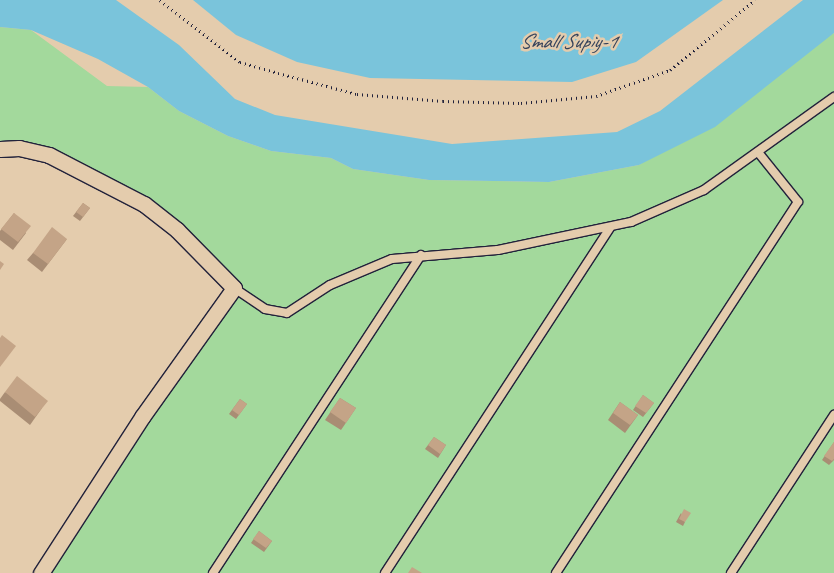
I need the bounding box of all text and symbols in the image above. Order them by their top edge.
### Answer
water label: Small Supiy-1 [520,28,616,54]

